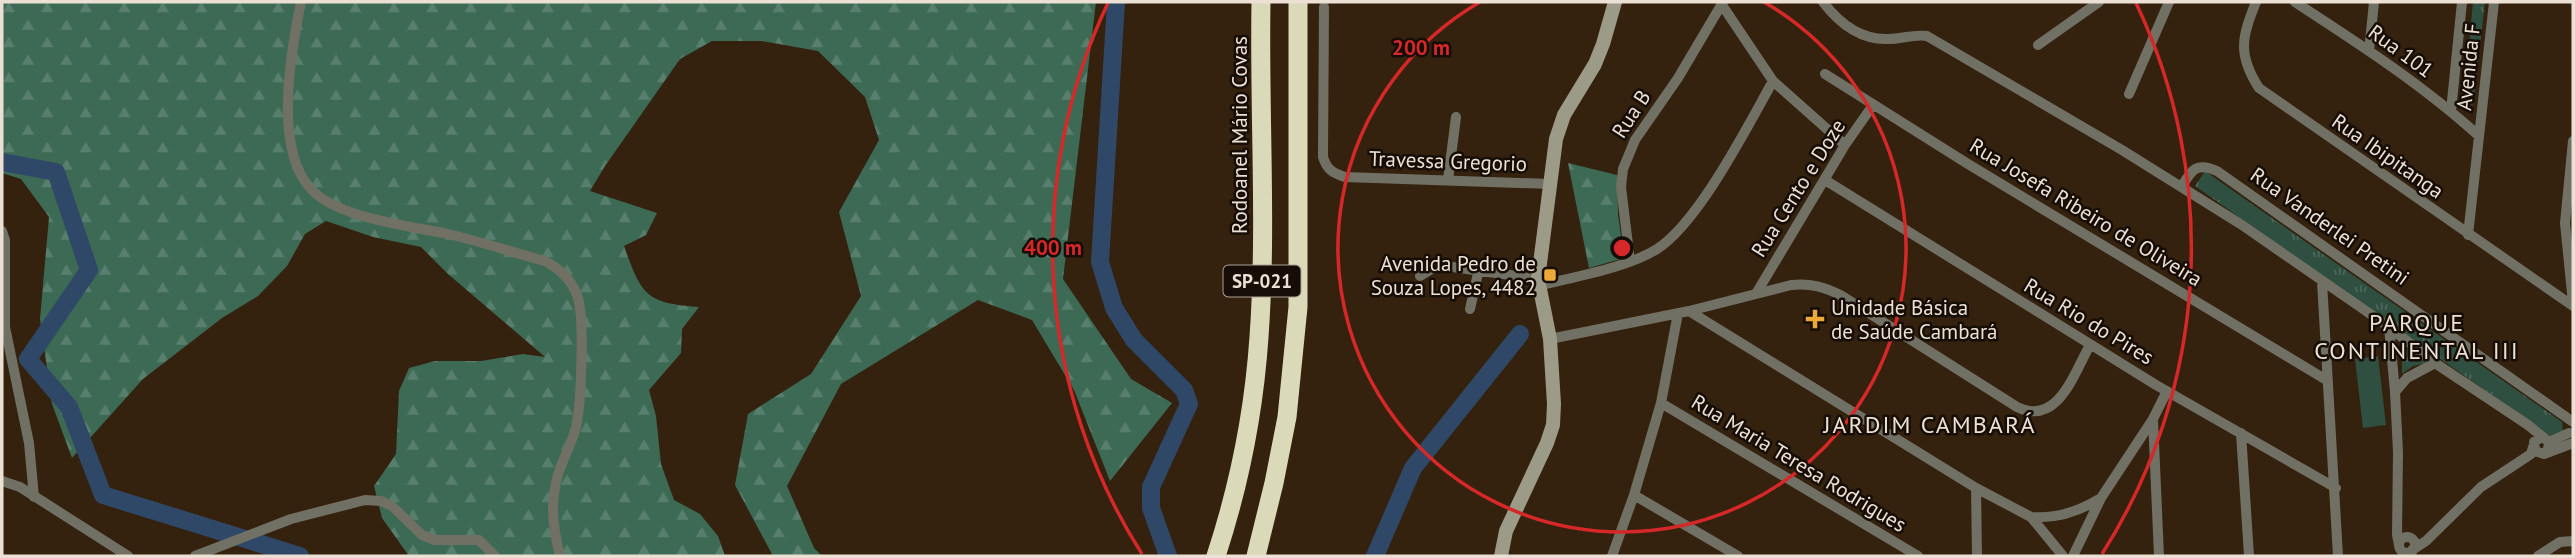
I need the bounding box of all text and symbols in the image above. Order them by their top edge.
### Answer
street label: Rua 101 [2363,18,2439,84]
street label: Avenida F [2450,22,2486,112]
text: 200 m [1392,34,1450,61]
street label: Rodoanel Mário Covas [1226,36,1253,234]
street label: Rua B [1606,85,1656,143]
street label: Rua Ibipitanga [2327,108,2449,204]
street label: Rua Cento e Doze [1745,114,1851,262]
street label: Rua Josefa Ribeiro de Oliveira [1965,132,2207,292]
street label: Travessa Gregorio [1368,145,1528,177]
street label: Rua Vanderlei Pretini [2245,161,2415,291]
text: 400 m [1024,234,1082,261]
centre of rings [1610,236,1634,260]
place label: Avenida Pedro de Souza Lopes, 4482 [1371,250,1536,301]
road number: SP-021 [1224,266,1300,296]
marker: Avenida Pedro de Souza Lopes, 4482 [1542,267,1558,283]
street label: Rua Rio do Pires [2019,272,2159,370]
place label: Unidade Básica de Saúde Cambará [1831,294,1997,345]
district label: PARQUE CONTINENTAL III [2314,307,2520,366]
marker: Unidade Básica de Saúde Cambará [1805,309,1825,329]
street label: Rua Maria Teresa Rodrigues [1687,388,1911,538]
district label: JARDIM CAMBARÁ [1822,409,2037,440]

